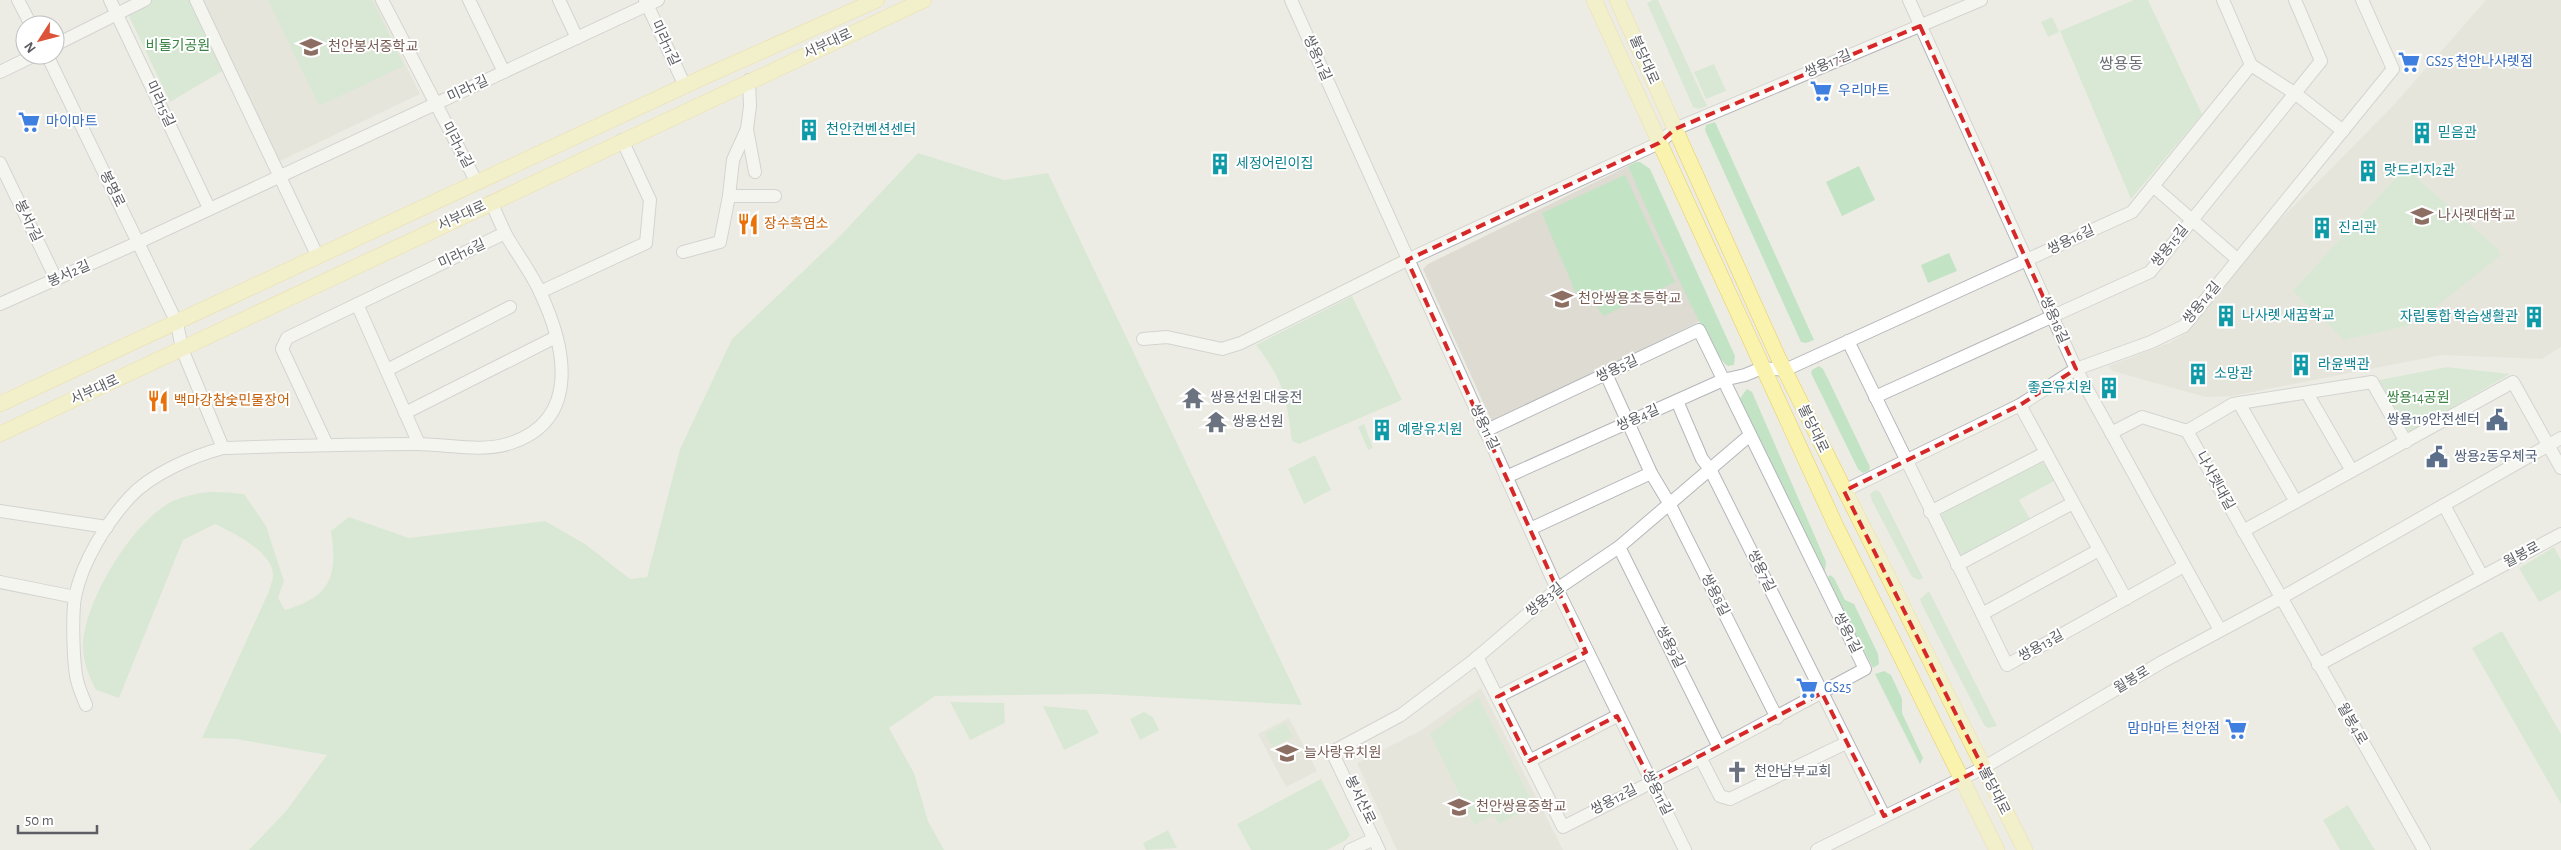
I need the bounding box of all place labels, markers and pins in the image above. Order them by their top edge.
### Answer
school or university icon: 천안봉서중학교 [298,34,324,60]
place label: 천안봉서중학교 [328,38,418,54]
supermarket icon: GS25 천안나사렛점 [2396,49,2422,75]
place label: GS25 천안나사렛점 [2426,53,2533,69]
supermarket icon: 우리마트 [1808,78,1834,104]
place label: 우리마트 [1838,83,1890,98]
supermarket icon: 마이마트 [16,109,42,135]
place label: 마이마트 [46,114,98,129]
building icon: 천안컨벤션센터 [796,117,822,143]
building icon: 믿음관 [2409,120,2435,146]
place label: 천안컨벤션센터 [826,121,916,137]
place label: 믿음관 [2438,125,2477,140]
building icon: 세정어린이집 [1207,151,1233,177]
place label: 세정어린이집 [1236,156,1313,171]
building icon: 랏드리지2관 [2355,158,2381,184]
place label: 랏드리지2관 [2384,163,2455,178]
school or university icon: 나사렛대학교 [2409,203,2435,229]
place label: 나사렛대학교 [2438,207,2515,223]
restaurant icon: 장수흑염소 [735,211,761,237]
building icon: 진리관 [2309,215,2335,241]
place label: 장수흑염소 [764,216,829,231]
place label: 진리관 [2338,220,2377,235]
school or university icon: 천안쌍용초등학교 [1549,286,1575,312]
place label: 천안쌍용초등학교 [1578,290,1681,306]
building icon: 나사렛 새꿈학교 [2213,303,2239,329]
building icon: 자립통합 학습생활관 [2521,304,2547,330]
place label: 나사렛 새꿈학교 [2242,307,2335,323]
place label: 자립통합 학습생활관 [2400,308,2518,324]
building icon: 라윤백관 [2288,352,2314,378]
place label: 라윤백관 [2318,357,2370,372]
building icon: 소망관 [2185,361,2211,387]
place label: 소망관 [2214,366,2253,381]
building icon: 좋은유치원 [2096,375,2122,401]
place label: 좋은유치원 [2028,380,2092,395]
temple icon: 쌍용선원 대웅전 [1180,385,1206,411]
restaurant icon: 백마강참숯민물장어 [145,388,171,414]
place label: 쌍용선원 대웅전 [1210,390,1302,405]
place label: 백마강참숯민물장어 [174,393,290,408]
public building icon: 쌍용119안전센터 [2484,407,2510,433]
temple icon: 쌍용선원 [1203,409,1229,435]
place label: 쌍용119안전센터 [2387,412,2480,427]
place label: 쌍용선원 [1232,414,1284,429]
building icon: 예랑유치원 [1369,417,1395,443]
place label: 예랑유치원 [1398,422,1462,437]
public building icon: 쌍용2동우체국 [2424,444,2450,470]
place label: 쌍용2동우체국 [2454,449,2538,464]
supermarket icon: GS25 [1794,675,1820,701]
place label: GS25 [1824,681,1851,695]
supermarket icon: 맘마마트 천안점 [2223,716,2249,742]
place label: 맘마마트 천안점 [2128,720,2220,736]
school or university icon: 늘사랑유치원 [1274,740,1300,766]
place label: 늘사랑유치원 [1304,745,1381,760]
church icon: 천안남부교회 [1724,759,1750,785]
place label: 천안남부교회 [1754,763,1831,779]
school or university icon: 천안쌍용중학교 [1446,794,1472,820]
place label: 천안쌍용중학교 [1476,798,1566,814]

